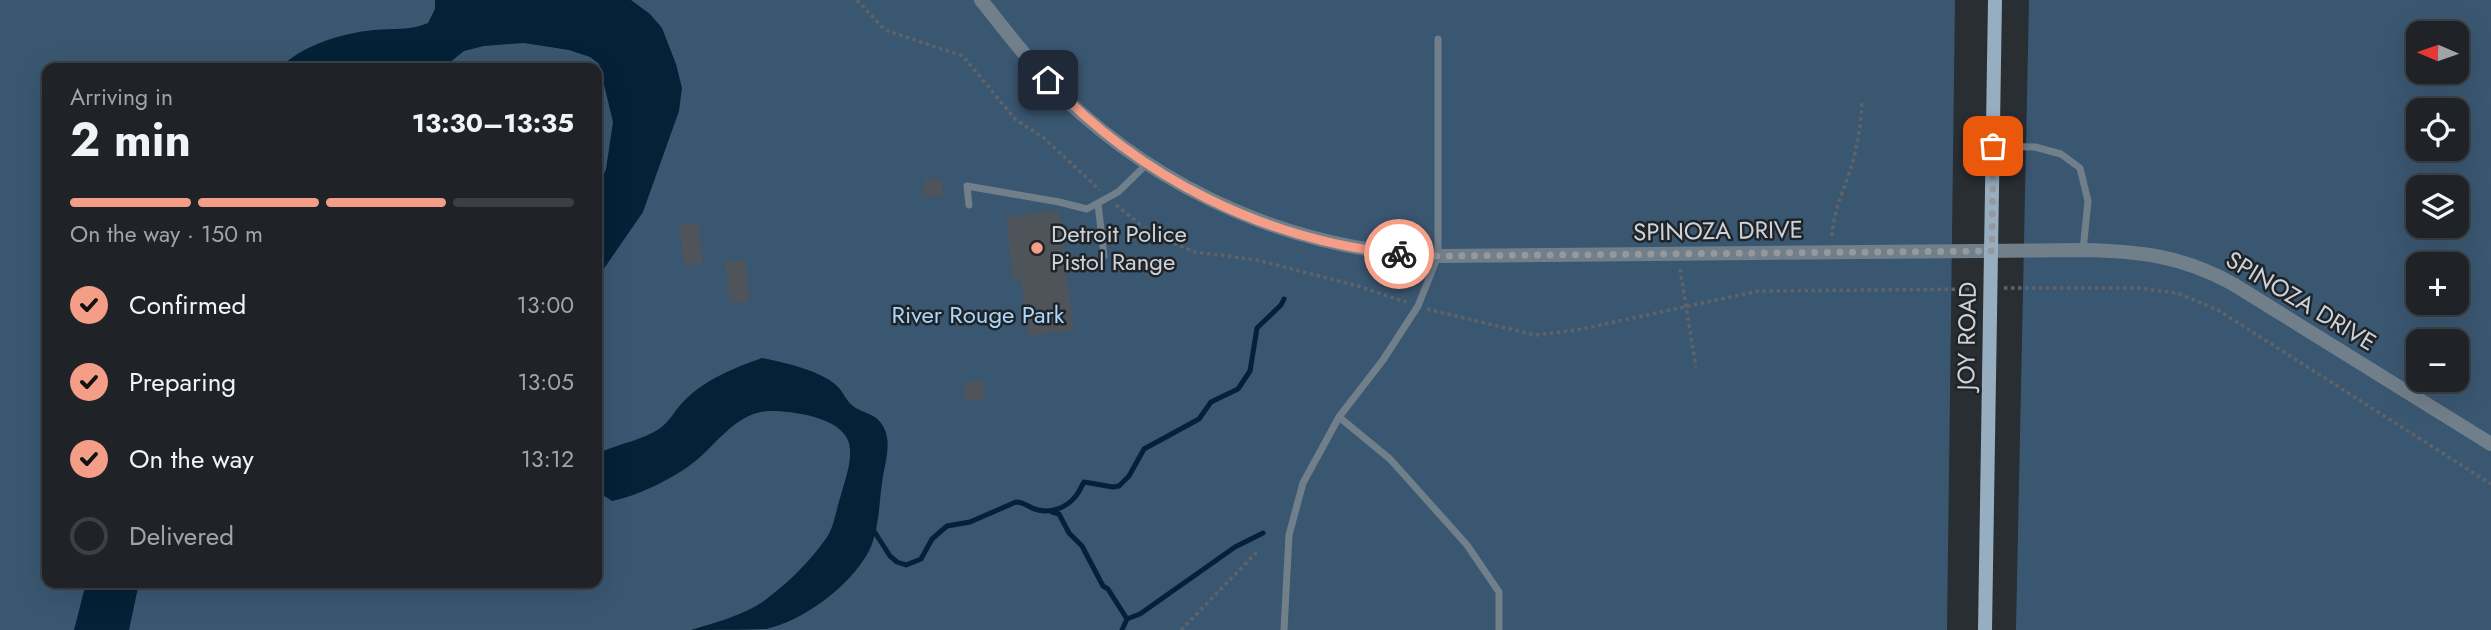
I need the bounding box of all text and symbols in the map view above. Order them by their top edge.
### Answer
north arrow [2406,21,2469,84]
map controls [2406,21,2469,392]
pin [1018,50,1078,110]
icon: home [1029,61,1067,99]
text: Arriving in [70,80,173,114]
button: locate [2406,98,2469,161]
text: 13:30–13:35 [412,104,574,142]
text: 2 min [70,107,191,173]
pin [1963,116,2023,176]
icon: bag [1974,127,2012,165]
button: layers [2406,175,2469,238]
street label: SPINOZA DRIVE [1633,212,1803,249]
place label: Detroit Police Pistol Range [1051,216,1187,279]
text: On the way · 150 m [70,217,263,251]
courier [1364,219,1434,289]
icon: bike [1380,235,1418,273]
marker: Detroit Police Pistol Range [1029,240,1045,256]
street label: SPINOZA DRIVE [2219,242,2383,359]
button: + [2406,252,2469,315]
street label: JOY ROAD [1948,281,1985,394]
icon: check [70,286,108,324]
text: Confirmed [129,286,246,324]
text: 13:00 [517,288,574,322]
park label: River Rouge Park [892,297,1065,332]
button: − [2406,329,2469,392]
icon: check [70,363,108,401]
text: Preparing [129,363,236,401]
text: 13:05 [517,365,574,399]
icon: check [70,440,108,478]
text: On the way [129,440,254,478]
text: 13:12 [521,442,574,476]
text: Delivered [129,517,234,555]

